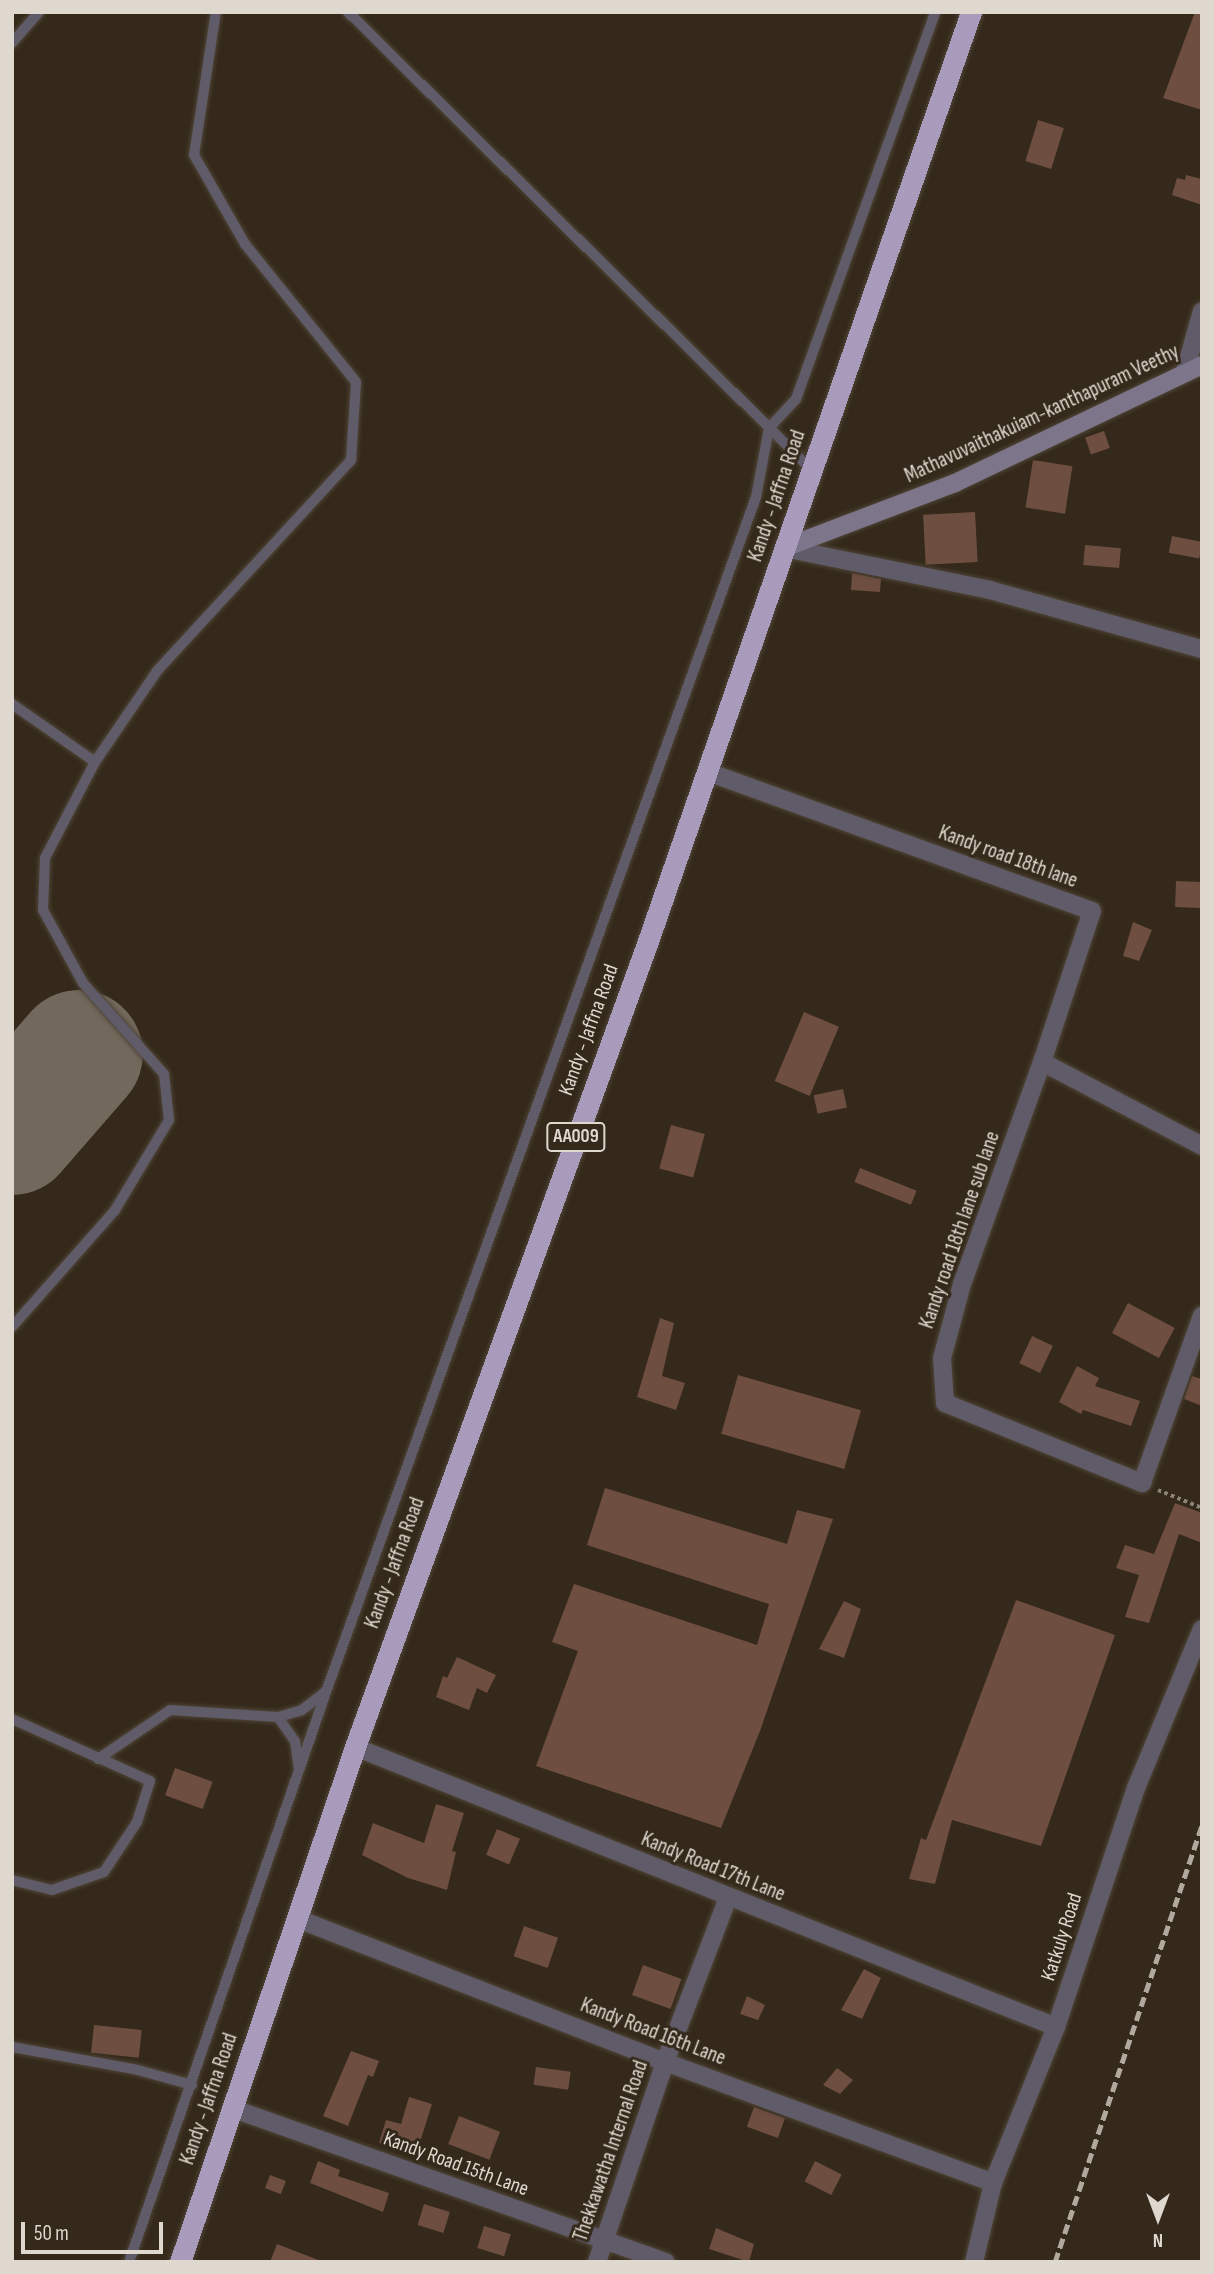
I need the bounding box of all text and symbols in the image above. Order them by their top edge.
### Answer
street label: Mathavuvaithakuiam-kanthapuram Veethy [901,339,1183,489]
street label: Kandy - Jaffna Road [743,427,811,565]
street label: Kandy road 18th lane [935,820,1081,894]
street label: Kandy - Jaffna Road [554,961,624,1099]
road number: AA009 [546,1121,606,1152]
street label: Kandy road 18th lane sub lane [914,1128,1006,1332]
street label: Kandy - Jaffna Road [360,1494,430,1632]
street label: Kandy Road 17th Lane [637,1827,789,1907]
street label: Katkuly Road [1036,1890,1088,1984]
street label: Kandy Road 16th Lane [577,1993,729,2071]
street label: Kandy - Jaffna Road [175,2030,243,2168]
street label: Thekkawatha Internal Road [568,2057,654,2245]
street label: Kandy Road 15th Lane [380,2126,532,2202]
north arrow [1123,2183,1193,2253]
scale bar [24,2208,166,2252]
text: 50 m [34,2221,69,2246]
text: N [1153,2228,1163,2251]

